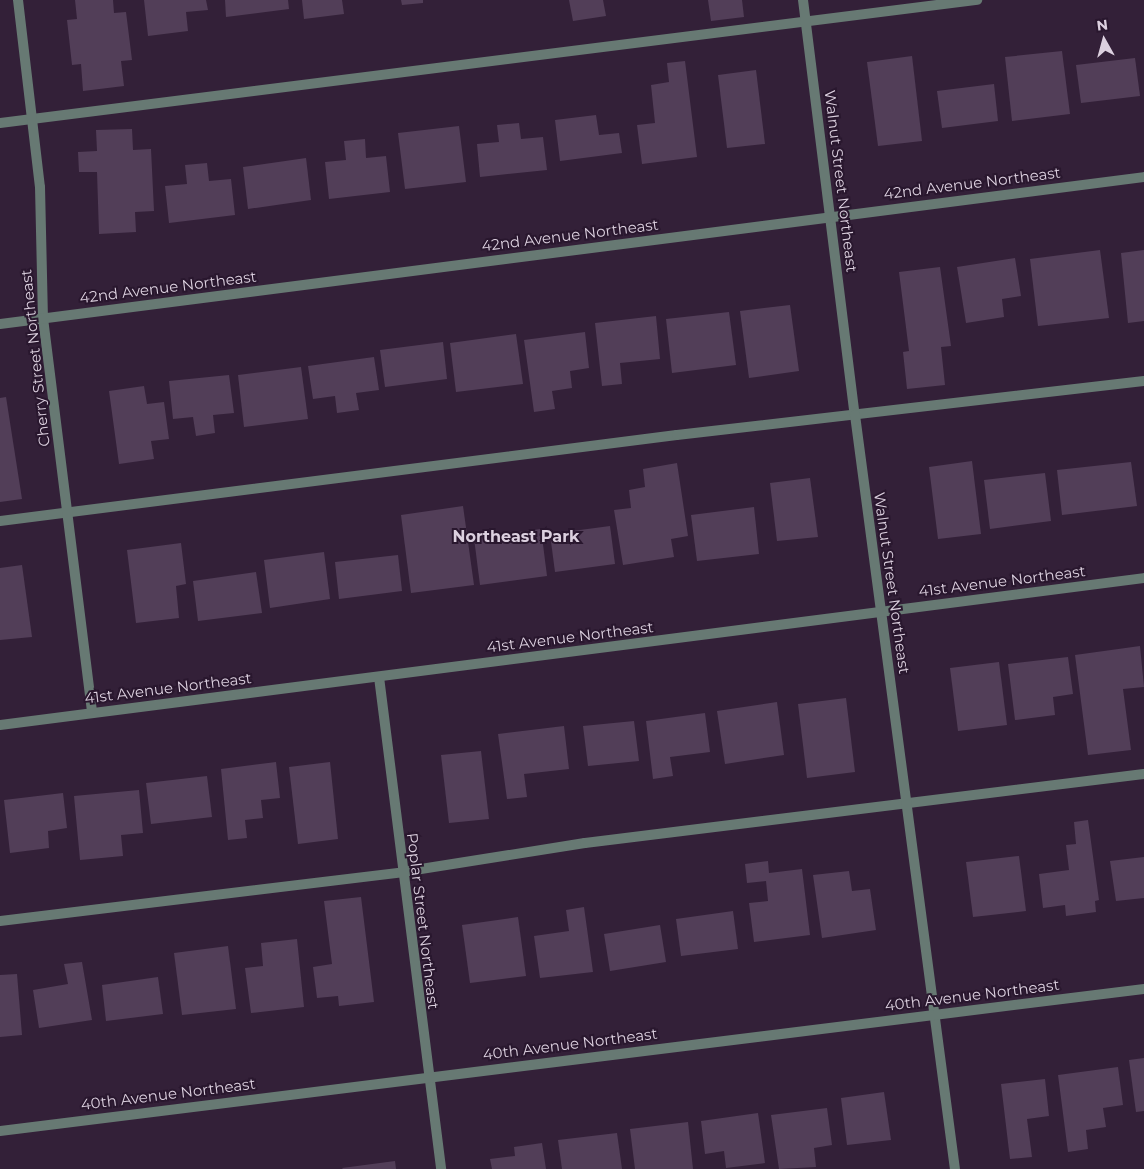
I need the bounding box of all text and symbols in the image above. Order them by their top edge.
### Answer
north arrow [1079,15,1129,65]
text: N [1095,15,1109,35]
street label: Walnut Street Northeast [821,89,861,273]
street label: 42nd Avenue Northeast [882,163,1062,203]
street label: 42nd Avenue Northeast [480,215,660,255]
street label: 42nd Avenue Northeast [78,267,258,307]
street label: Cherry Street Northeast [17,268,53,448]
street label: Walnut Street Northeast [870,491,914,675]
district label: Northeast Park [453,527,579,547]
street label: 41st Avenue Northeast [918,562,1086,600]
street label: 41st Avenue Northeast [486,618,654,656]
street label: 41st Avenue Northeast [84,669,252,707]
street label: Poplar Street Northeast [403,832,443,1010]
street label: 40th Avenue Northeast [884,975,1060,1015]
street label: 40th Avenue Northeast [482,1024,658,1064]
street label: 40th Avenue Northeast [80,1074,256,1114]

